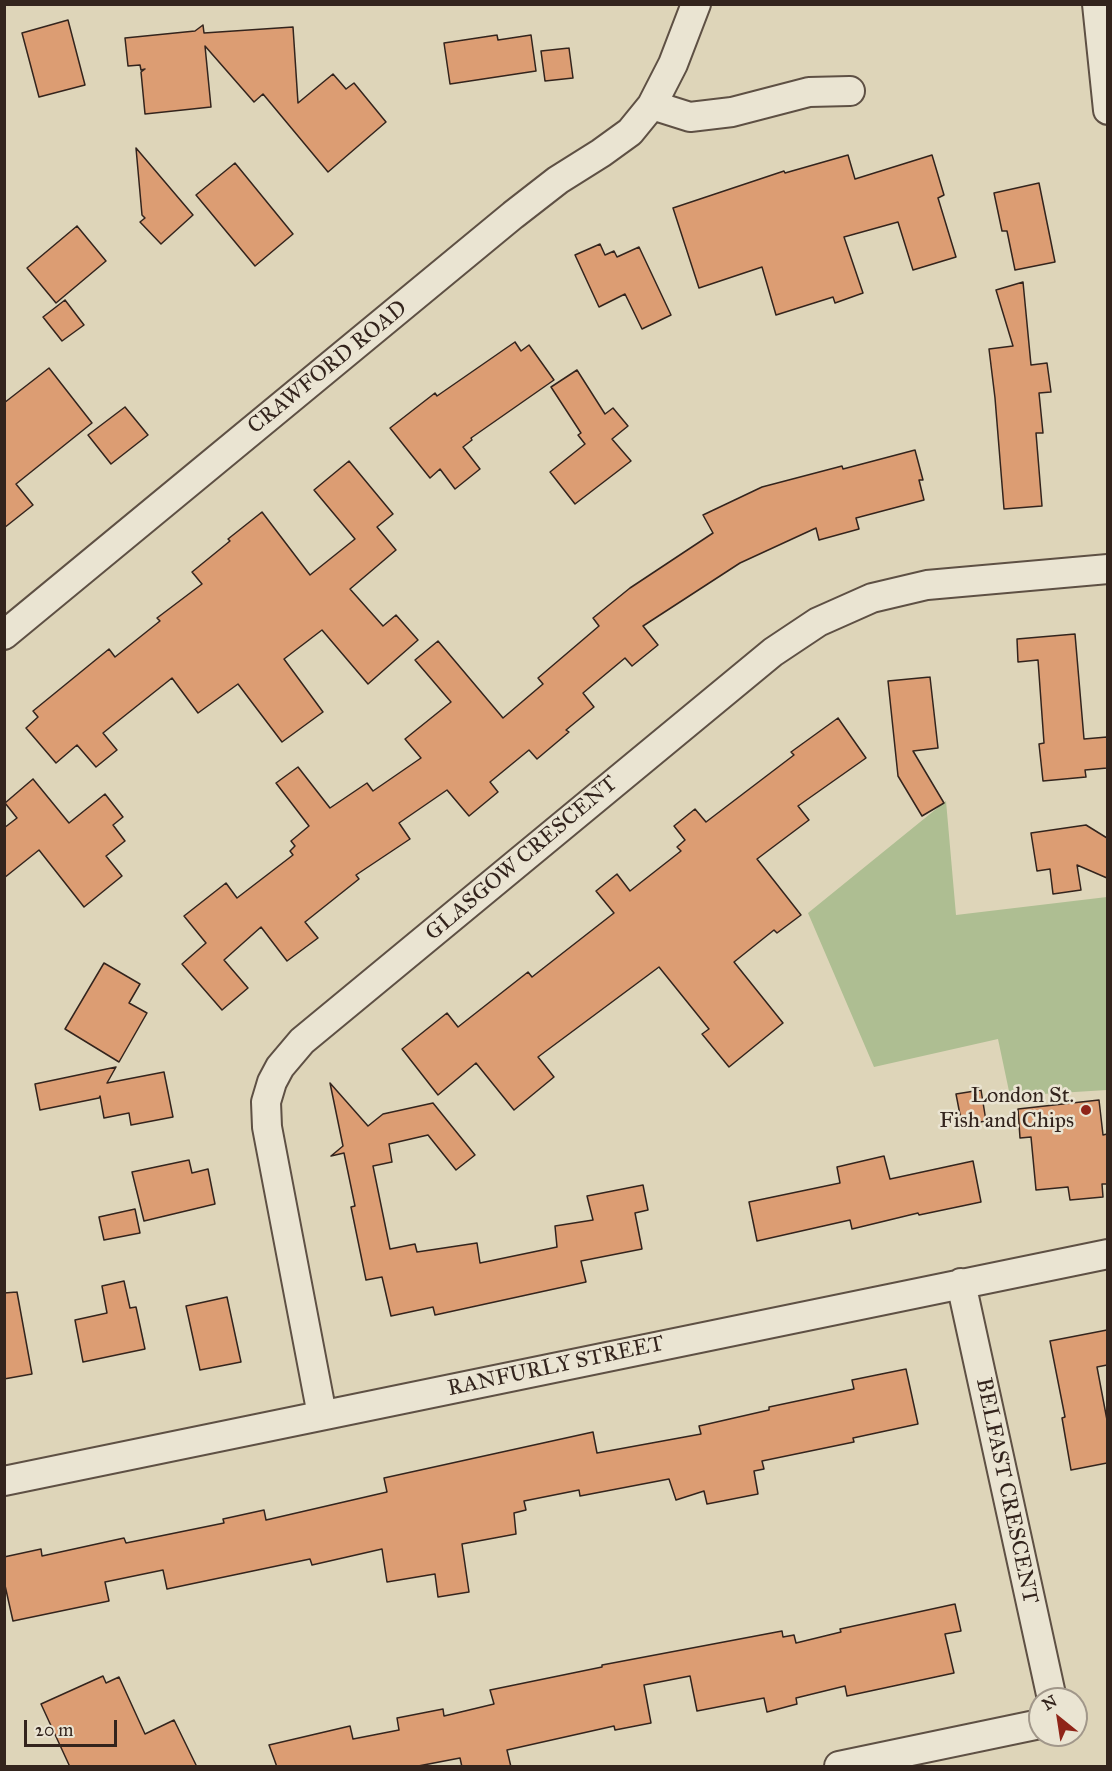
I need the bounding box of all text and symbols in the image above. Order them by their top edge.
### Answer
street label: CRAWFORD ROAD [243,296,413,440]
street label: GLASGOW CRESCENT [421,771,623,947]
place label: London St. Fish and Chips [939,1084,1074,1136]
marker: London St. Fish and Chips [1079,1103,1093,1117]
street label: RANFURLY STREET [445,1331,667,1403]
street label: BELFAST CRESCENT [969,1376,1043,1606]
north arrow [1028,1687,1088,1747]
text: N [1039,1691,1060,1714]
scale bar [27,1708,120,1746]
text: 20 m [35,1719,73,1741]

